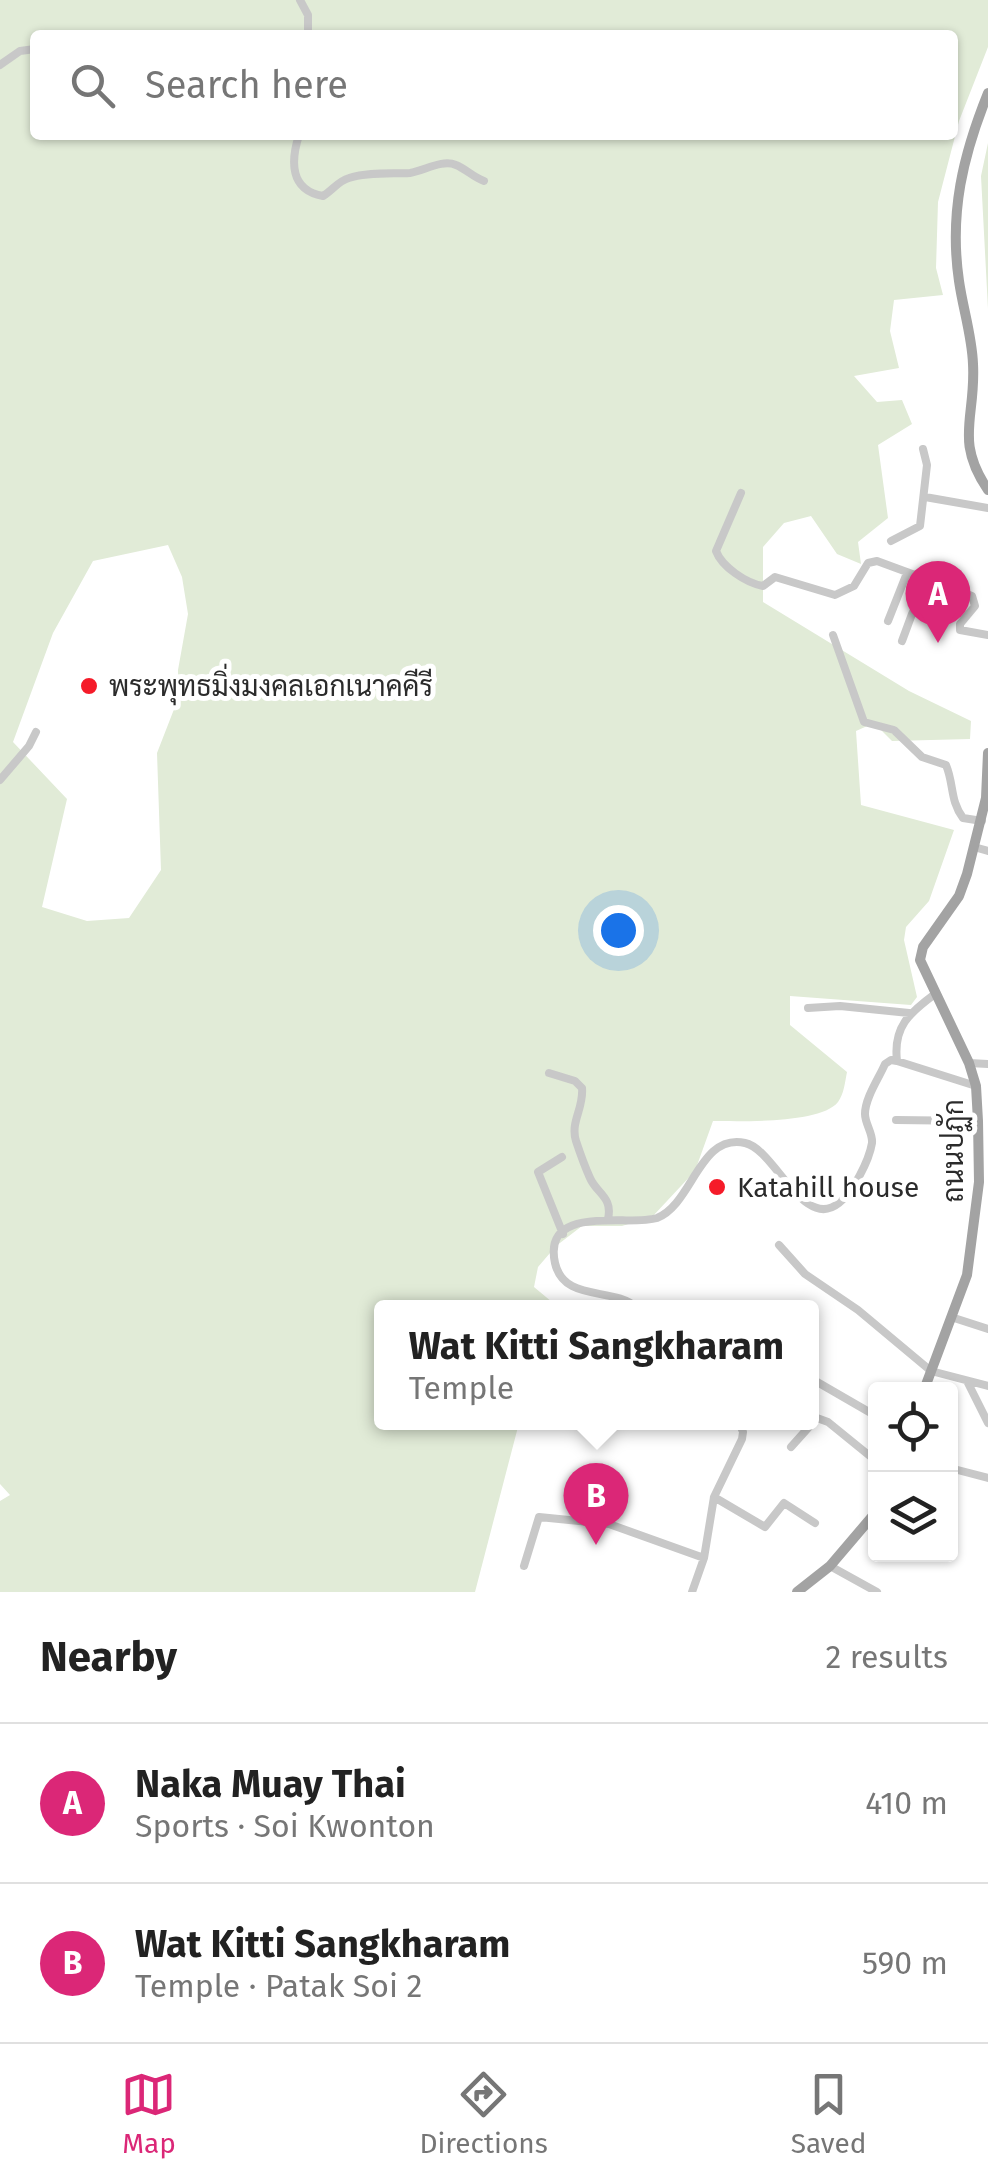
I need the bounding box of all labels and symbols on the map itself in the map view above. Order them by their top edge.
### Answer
pin: A [906,560,970,643]
place label: พระพุทธมิ่งมงคลเอกเนาคคีรี [109,663,433,706]
marker: พระพุทธมิ่งมงคลเอกเนาคคีรี [78,675,100,697]
your location [593,905,644,956]
street label: ถนนปฏัก [935,1099,973,1203]
place label: Katahill house [737,1171,919,1204]
marker: Katahill house [706,1176,728,1198]
pin: B [564,1462,628,1545]

